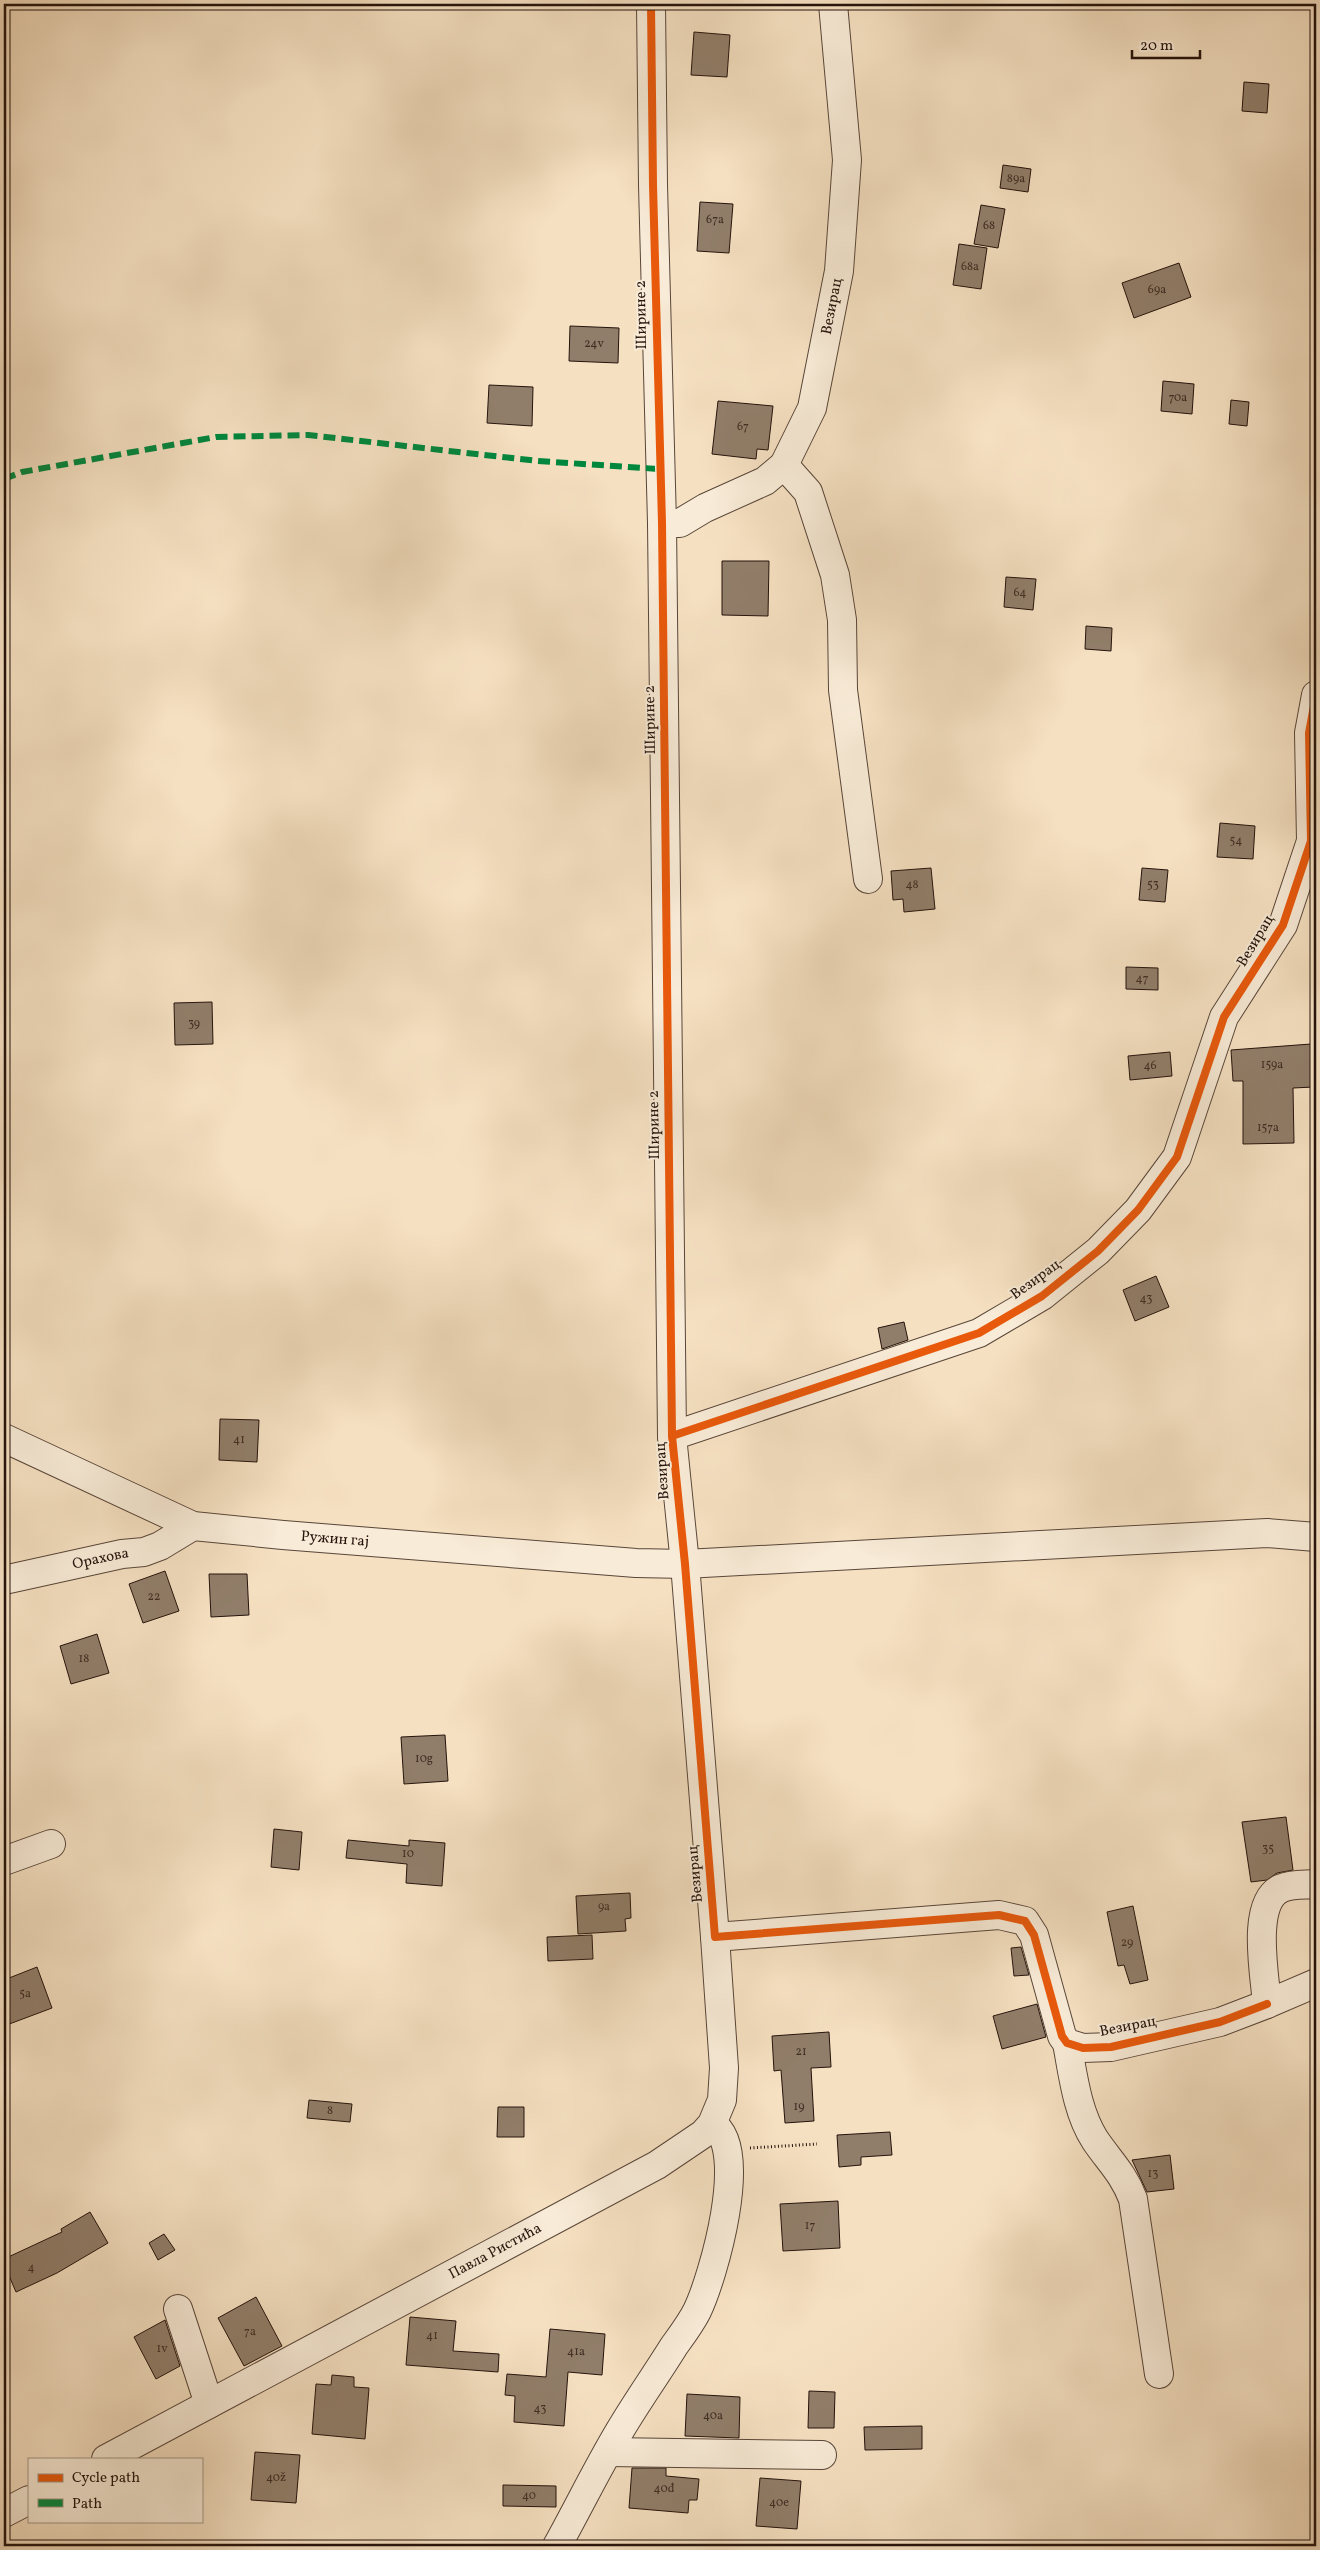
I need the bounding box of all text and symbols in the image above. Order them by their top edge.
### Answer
scale bar [1132,28,1200,60]
text: 20 m [1140,36,1173,57]
house number: 89a [1007,171,1025,187]
house number: 67a [706,212,724,228]
house number: 68 [983,218,995,234]
house number: 68a [961,259,979,275]
street label: Везирац [816,275,848,337]
street label: Ширине 2 [631,280,653,350]
house number: 69a [1148,282,1166,298]
house number: 24v [584,336,604,352]
house number: 70a [1169,390,1187,406]
house number: 67 [737,419,749,435]
house number: 64 [1014,585,1026,601]
street label: Ширине 2 [640,685,662,755]
house number: 54 [1230,833,1242,849]
house number: 48 [905,877,919,893]
house number: 53 [1147,877,1159,893]
street label: Везирац [1232,910,1280,971]
house number: 47 [1136,971,1149,987]
house number: 39 [188,1016,200,1032]
house number: 159a [1261,1057,1283,1073]
house number: 46 [1143,1058,1157,1074]
street label: Ширине 2 [644,1090,666,1160]
house number: 157a [1257,1120,1279,1136]
street label: Везирац [1007,1254,1066,1305]
house number: 43 [1140,1291,1152,1307]
house number: 41 [233,1432,245,1448]
street label: Везирац [650,1441,675,1500]
street label: Ружин гај [300,1526,370,1552]
street label: Орахова [70,1543,130,1575]
house number: 22 [148,1589,160,1605]
house number: 18 [79,1651,89,1667]
house number: 10g [415,1751,433,1767]
house number: 35 [1262,1841,1274,1857]
street label: Везирац [683,1844,709,1904]
house number: 10 [402,1846,414,1862]
house number: 9a [598,1899,610,1915]
house number: 29 [1121,1935,1133,1951]
house number: 5a [19,1986,31,2002]
street label: Везирац [1098,2011,1159,2043]
house number: 21 [795,2044,807,2060]
house number: 19 [794,2099,804,2115]
house number: 8 [327,2103,333,2119]
house number: 13 [1148,2166,1158,2182]
street label: Павла Ристића [445,2218,545,2285]
house number: 17 [805,2218,815,2234]
house number: 4 [27,2260,35,2276]
house number: 7a [244,2324,256,2340]
house number: 41 [426,2328,438,2344]
house number: 1v [157,2341,168,2357]
house number: 41a [567,2344,585,2360]
house number: 43 [534,2401,546,2417]
house number: 40a [703,2408,723,2424]
legend [28,2458,202,2522]
text: Cycle path [72,2468,140,2489]
house number: 40ž [266,2470,286,2486]
house number: 40đ [654,2481,675,2497]
house number: 40 [522,2488,536,2504]
text: Path [72,2494,102,2515]
house number: 40e [769,2495,789,2511]

